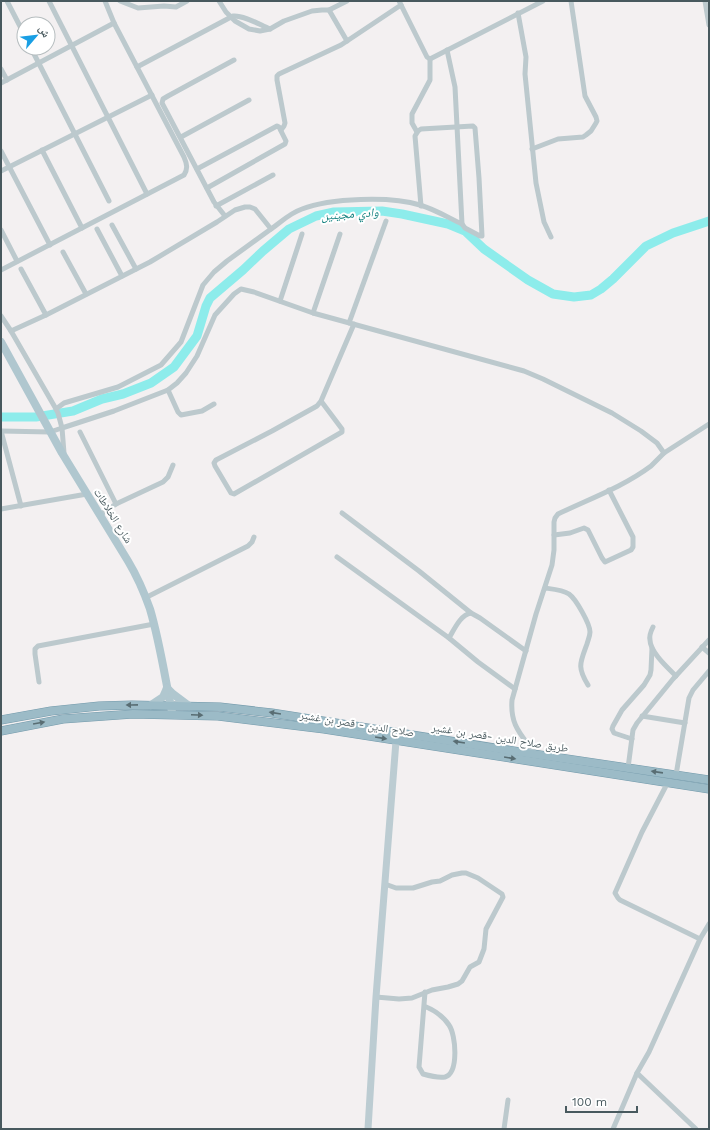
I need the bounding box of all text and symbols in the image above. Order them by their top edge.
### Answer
north arrow [16,16,56,56]
text: ش [35,23,53,41]
water label: وادي مجينين [321,205,380,226]
street label: شارع الخلاطات [91,486,135,546]
one-way arrow [125,702,138,708]
street label: صلاح الدين - قصر بن غشير [298,708,415,739]
one-way arrow [269,710,281,716]
one-way arrow [191,712,204,718]
one-way arrow [33,720,45,726]
street label: طريق صلاح الدين -قصر بن غشير [430,721,569,755]
one-way arrow [375,736,387,742]
one-way arrow [453,739,465,745]
one-way arrow [504,755,516,761]
one-way arrow [651,769,663,775]
scale bar [566,1088,637,1114]
text: 100 m [572,1095,607,1109]

